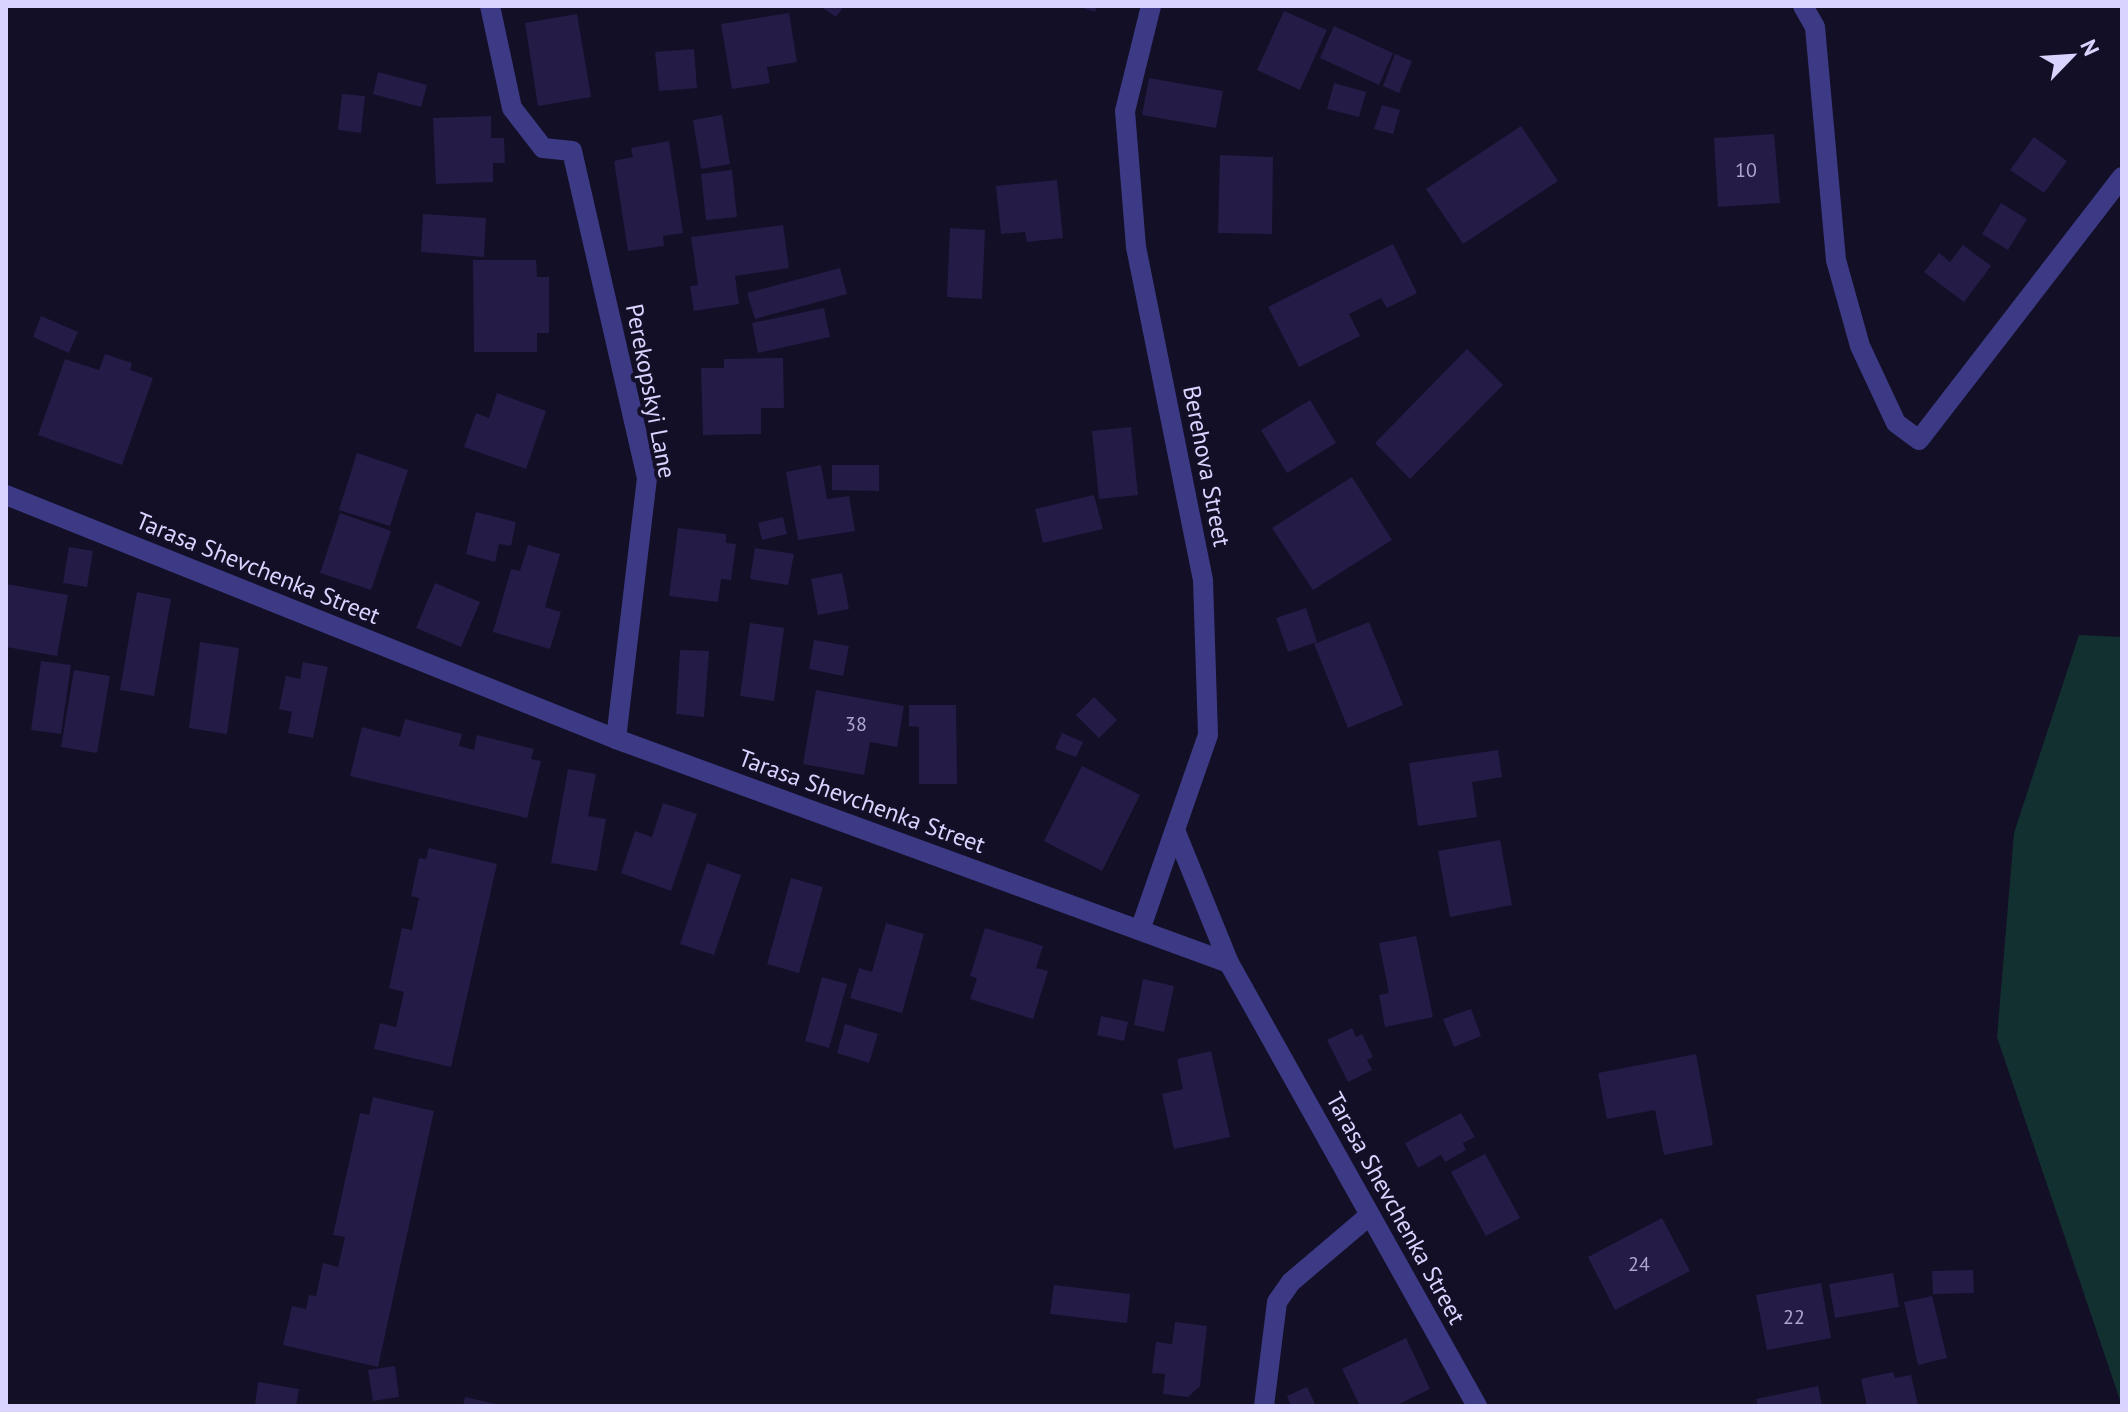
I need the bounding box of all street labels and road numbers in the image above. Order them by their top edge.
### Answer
street label: Perekopskyi Lane [619,301,683,481]
street label: Berehova Street [1176,383,1238,549]
street label: Tarasa Shevchenka Street [131,505,385,631]
street label: Tarasa Shevchenka Street [734,742,990,860]
street label: Tarasa Shevchenka Street [1319,1087,1473,1329]

